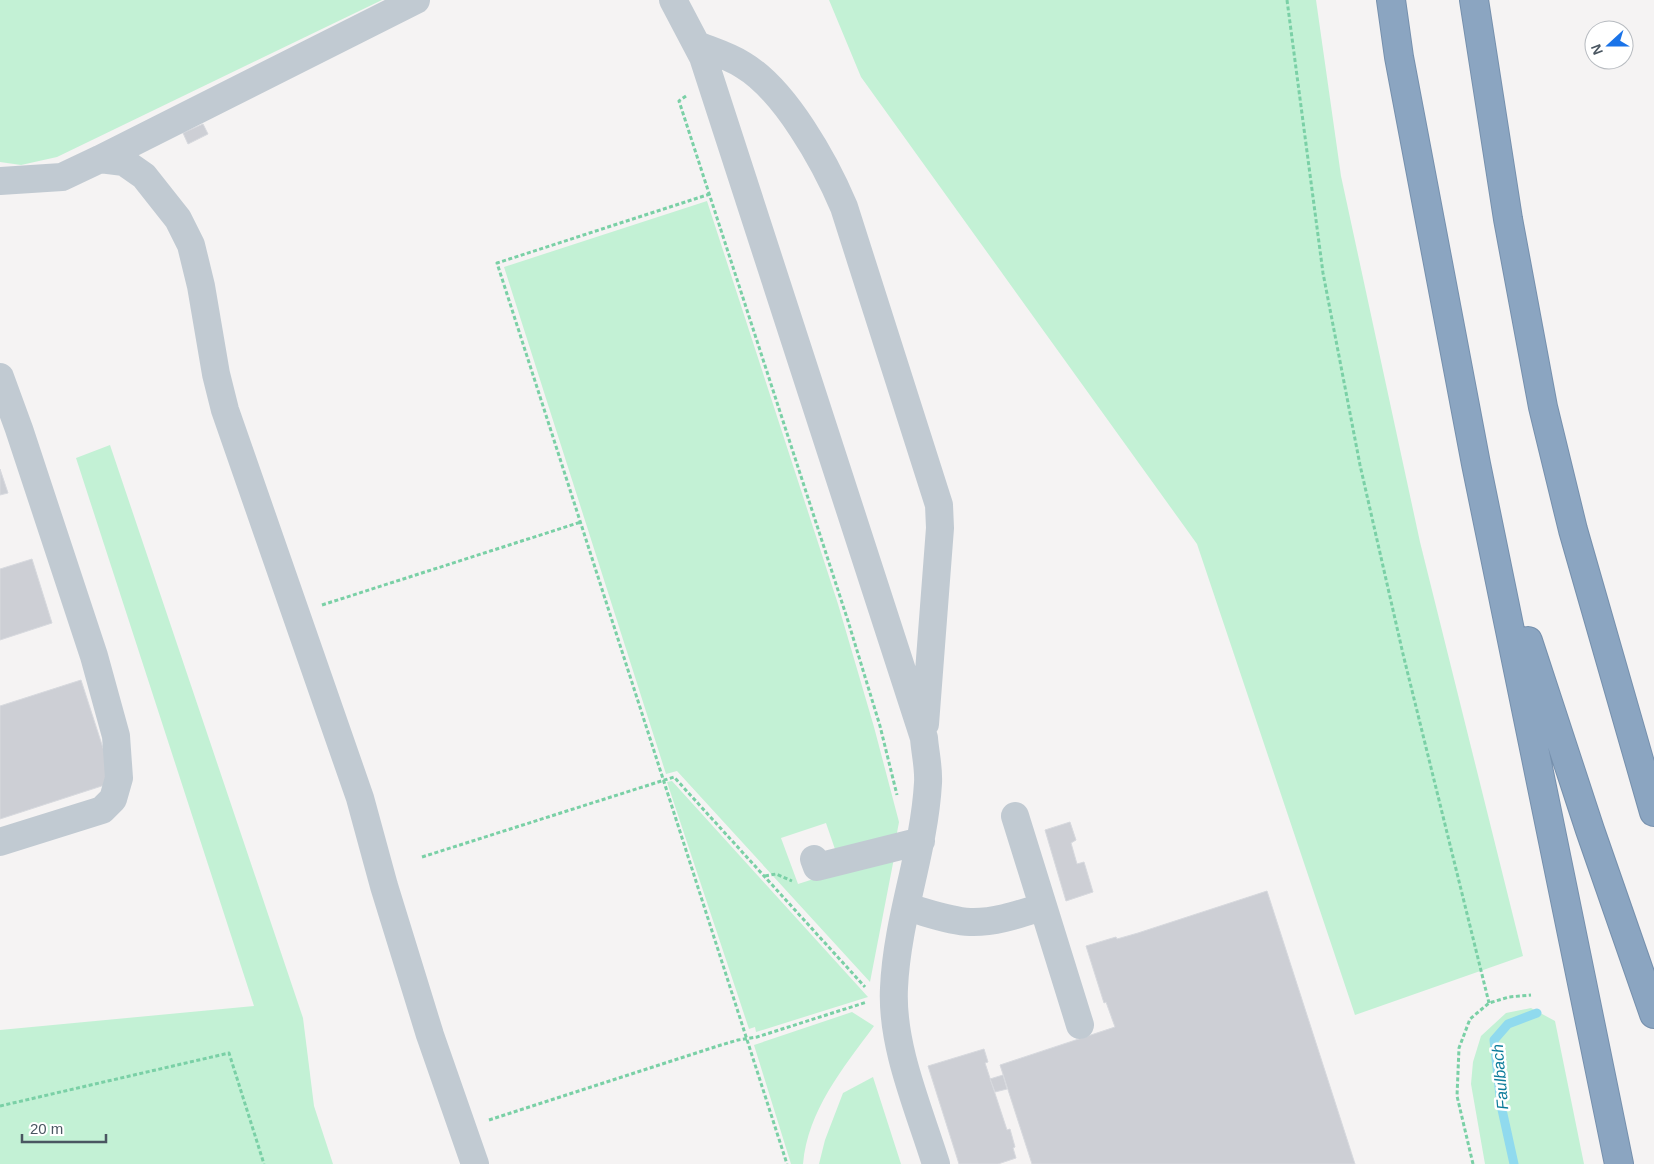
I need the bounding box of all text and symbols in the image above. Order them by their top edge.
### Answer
north arrow [1584,20,1634,70]
text: N [1588,42,1606,57]
water label: Faulbach [1489,1043,1511,1111]
scale bar [22,1112,106,1144]
text: 20 m [30,1120,63,1137]

